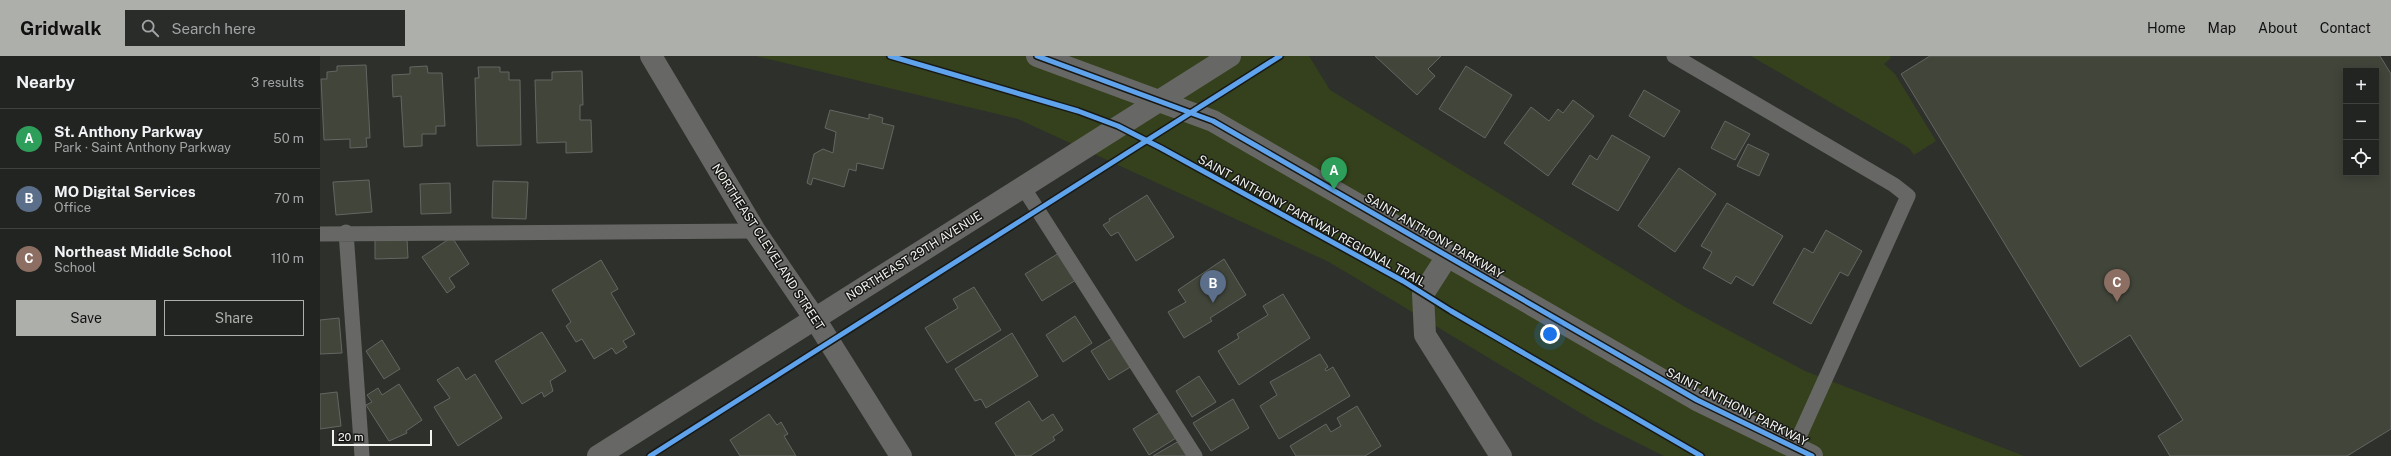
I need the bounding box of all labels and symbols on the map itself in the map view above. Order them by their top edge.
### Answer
street label: SAINT ANTHONY PARKWAY REGIONAL TRAIL [1195,152,1429,290]
pin: A [1321,157,1347,190]
street label: NORTHEAST CLEVELAND STREET [709,161,827,333]
street label: SAINT ANTHONY PARKWAY [1362,191,1506,282]
street label: NORTHEAST 29TH AVENUE [844,208,984,304]
pin: C [2104,269,2130,302]
pin: B [1200,270,1226,303]
your location [1540,324,1560,344]
street label: SAINT ANTHONY PARKWAY [1664,365,1811,449]
scale bar [332,428,432,447]

